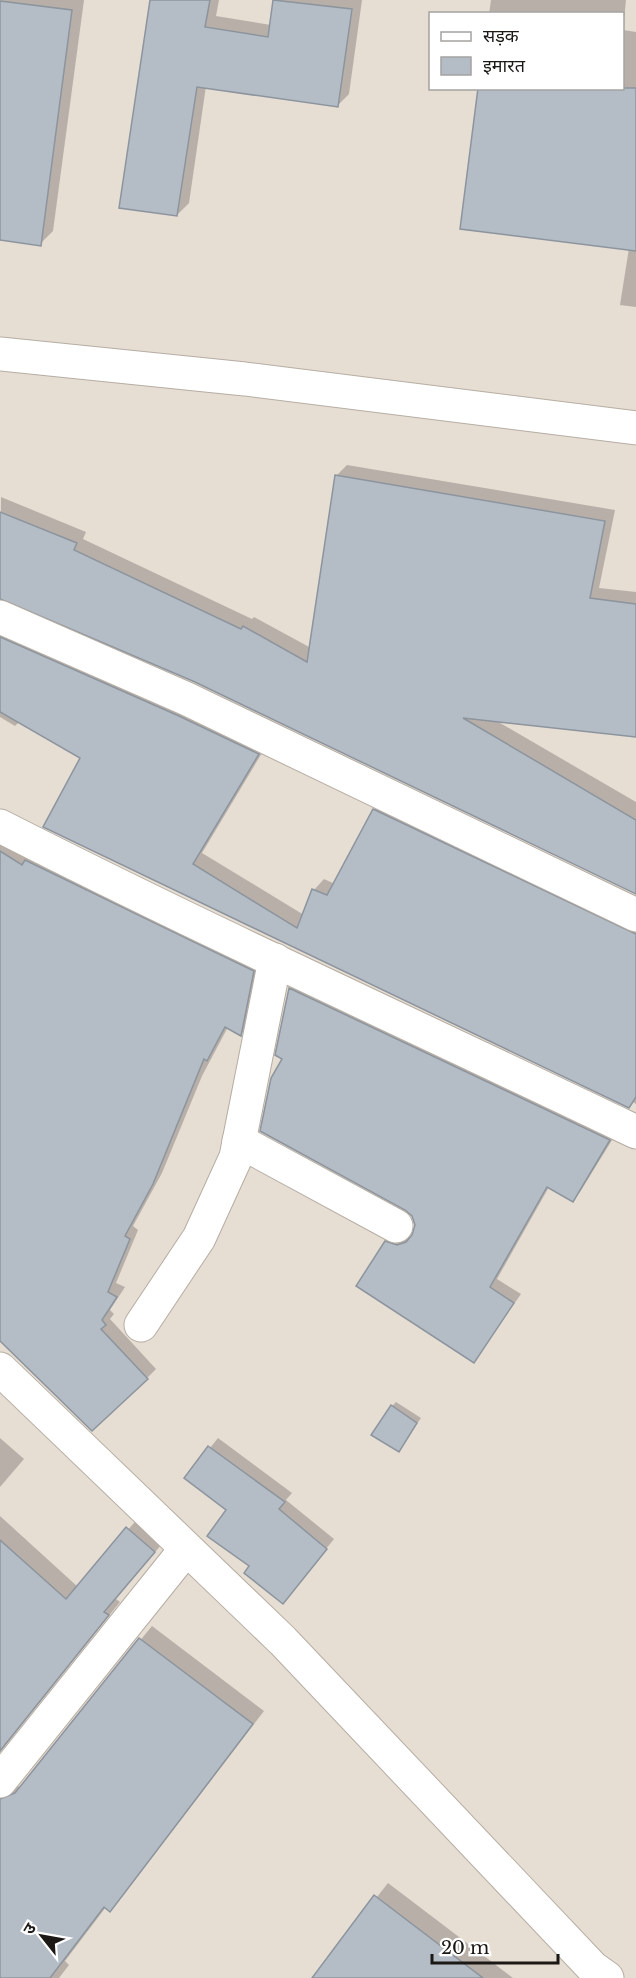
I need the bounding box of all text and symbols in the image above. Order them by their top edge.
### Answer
legend [429,12,624,90]
text: सड़क [483,25,520,47]
text: इमारत [483,55,526,77]
north arrow [12,1906,72,1966]
text: उ [18,1919,40,1937]
scale bar [432,1927,558,1965]
text: 20 m [441,1937,489,1959]

